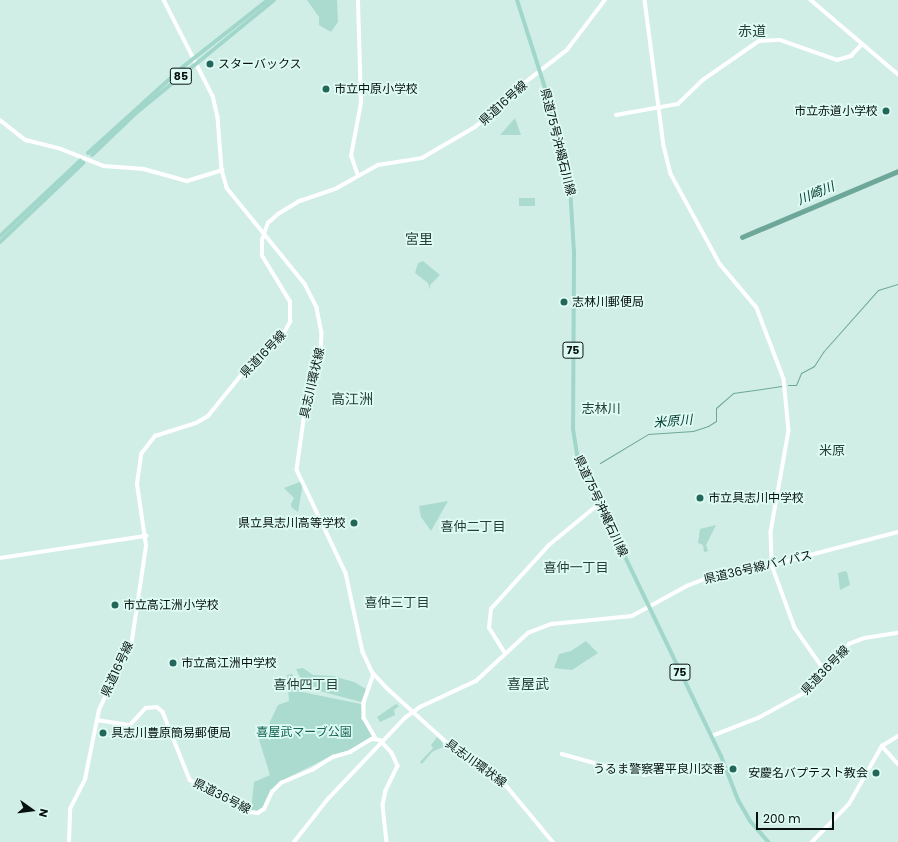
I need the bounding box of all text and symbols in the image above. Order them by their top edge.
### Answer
district label: 赤道 [738,23,766,39]
place label: スターバックス [218,57,302,71]
marker: スターバックス [205,59,215,69]
road number: 85 [169,67,193,85]
street label: 県道16号線 [476,78,530,128]
place label: 市立中原小学校 [334,82,418,96]
marker: 市立中原小学校 [321,84,331,94]
street label: 県道75号沖縄石川線 [538,87,578,197]
place label: 市立赤道小学校 [794,104,878,118]
marker: 市立赤道小学校 [881,106,891,116]
water label: 川崎川 [795,179,837,209]
district label: 宮里 [405,231,433,247]
place label: 志林川郵便局 [572,295,644,309]
marker: 志林川郵便局 [559,297,569,307]
street label: 県道16号線 [237,328,289,380]
road number: 75 [562,341,584,359]
street label: 具志川環状線 [297,346,327,420]
district label: 高江洲 [331,391,373,407]
district label: 志林川 [582,401,620,417]
water label: 米原川 [653,413,693,431]
district label: 米原 [819,443,845,459]
street label: 県道75号沖縄石川線 [571,453,631,559]
place label: 市立具志川中学校 [708,491,804,505]
marker: 市立具志川中学校 [695,493,705,503]
place label: 県立具志川高等学校 [238,516,346,530]
marker: 県立具志川高等学校 [349,518,359,528]
district label: 喜仲二丁目 [441,519,505,535]
street label: 県道36号線バイパス [702,548,814,586]
district label: 喜仲一丁目 [544,560,608,576]
district label: 喜仲三丁目 [365,595,429,611]
place label: 市立高江洲小学校 [123,598,219,612]
marker: 市立高江洲小学校 [110,600,120,610]
street label: 県道16号線 [98,639,136,699]
street label: 県道36号線 [798,642,852,698]
place label: 市立高江洲中学校 [181,656,277,670]
marker: 市立高江洲中学校 [168,658,178,668]
road number: 75 [669,663,691,681]
district label: 喜屋武 [507,676,549,692]
district label: 喜仲四丁目 [274,677,338,693]
park label: 喜屋武マーブ公園 [256,725,352,739]
place label: 具志川豊原簡易郵便局 [111,726,231,740]
marker: 具志川豊原簡易郵便局 [98,728,108,738]
street label: 具志川環状線 [443,736,509,790]
place label: うるま警察署平良川交番 [593,762,725,776]
marker: うるま警察署平良川交番 [728,764,738,774]
place label: 安慶名バプテスト教会 [748,766,868,780]
marker: 安慶名バプテスト教会 [871,768,881,778]
street label: 県道36号線 [191,775,253,817]
north arrow [12,790,52,830]
scale bar [758,804,836,830]
text: N [35,807,52,819]
text: 200 m [763,810,801,827]

